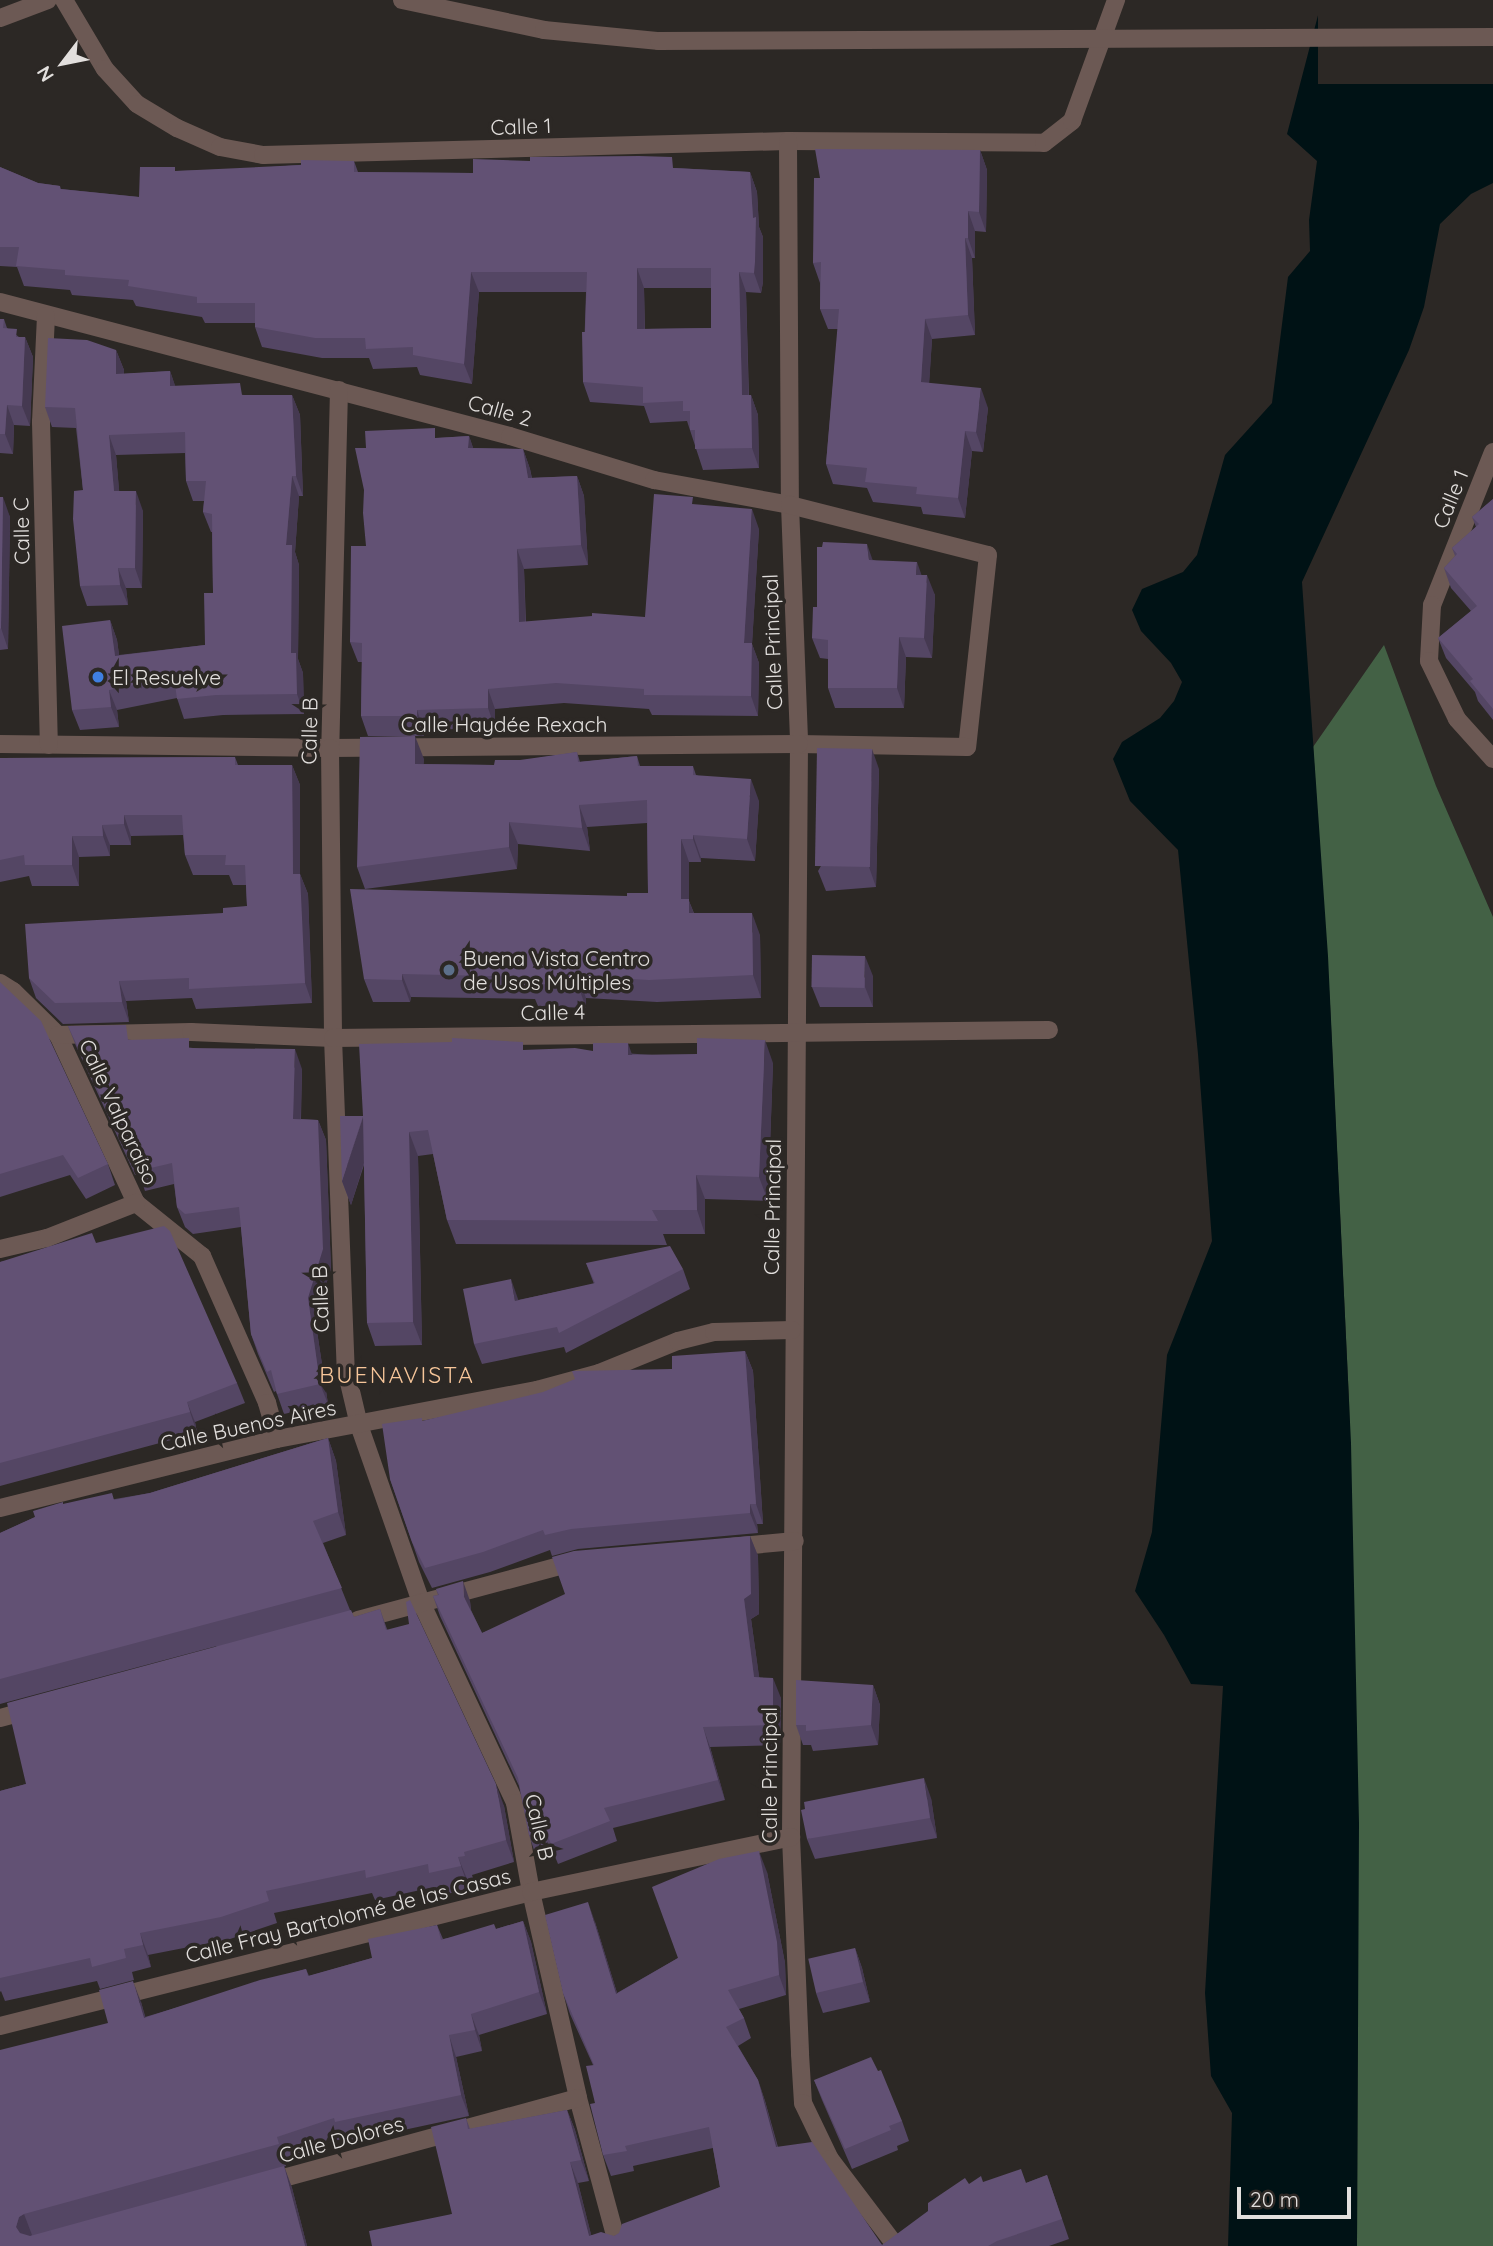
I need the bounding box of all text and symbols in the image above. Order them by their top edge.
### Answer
north arrow [28,28,98,98]
text: N [31,62,59,86]
street label: Calle 1 [490,112,552,140]
street label: Calle 2 [465,389,535,431]
street label: Calle 1 [1427,466,1473,532]
street label: Calle C [8,497,34,565]
street label: Calle Principal [757,573,787,711]
place label: El Resuelve [112,664,221,690]
marker: El Resuelve [90,669,106,685]
street label: Calle B [296,697,322,765]
street label: Calle Haydée Rexach [401,711,607,737]
place label: Buena Vista Centro de Usos Múltiples [463,945,650,995]
marker: Buena Vista Centro de Usos Múltiples [441,962,457,978]
street label: Calle 4 [521,999,585,1025]
street label: Calle Valparaíso [74,1035,164,1189]
street label: Calle Principal [758,1139,786,1275]
street label: Calle B [306,1265,334,1333]
district label: BUENAVISTA [320,1361,474,1389]
street label: Calle Buenos Aires [158,1394,338,1456]
street label: Calle Principal [756,1707,782,1843]
street label: Calle B [520,1791,560,1863]
street label: Calle Fray Bartolomé de las Casas [183,1862,513,1968]
street label: Calle Dolores [276,2110,406,2168]
scale bar [1241,2172,1355,2216]
text: 20 m [1250,2186,1299,2212]

